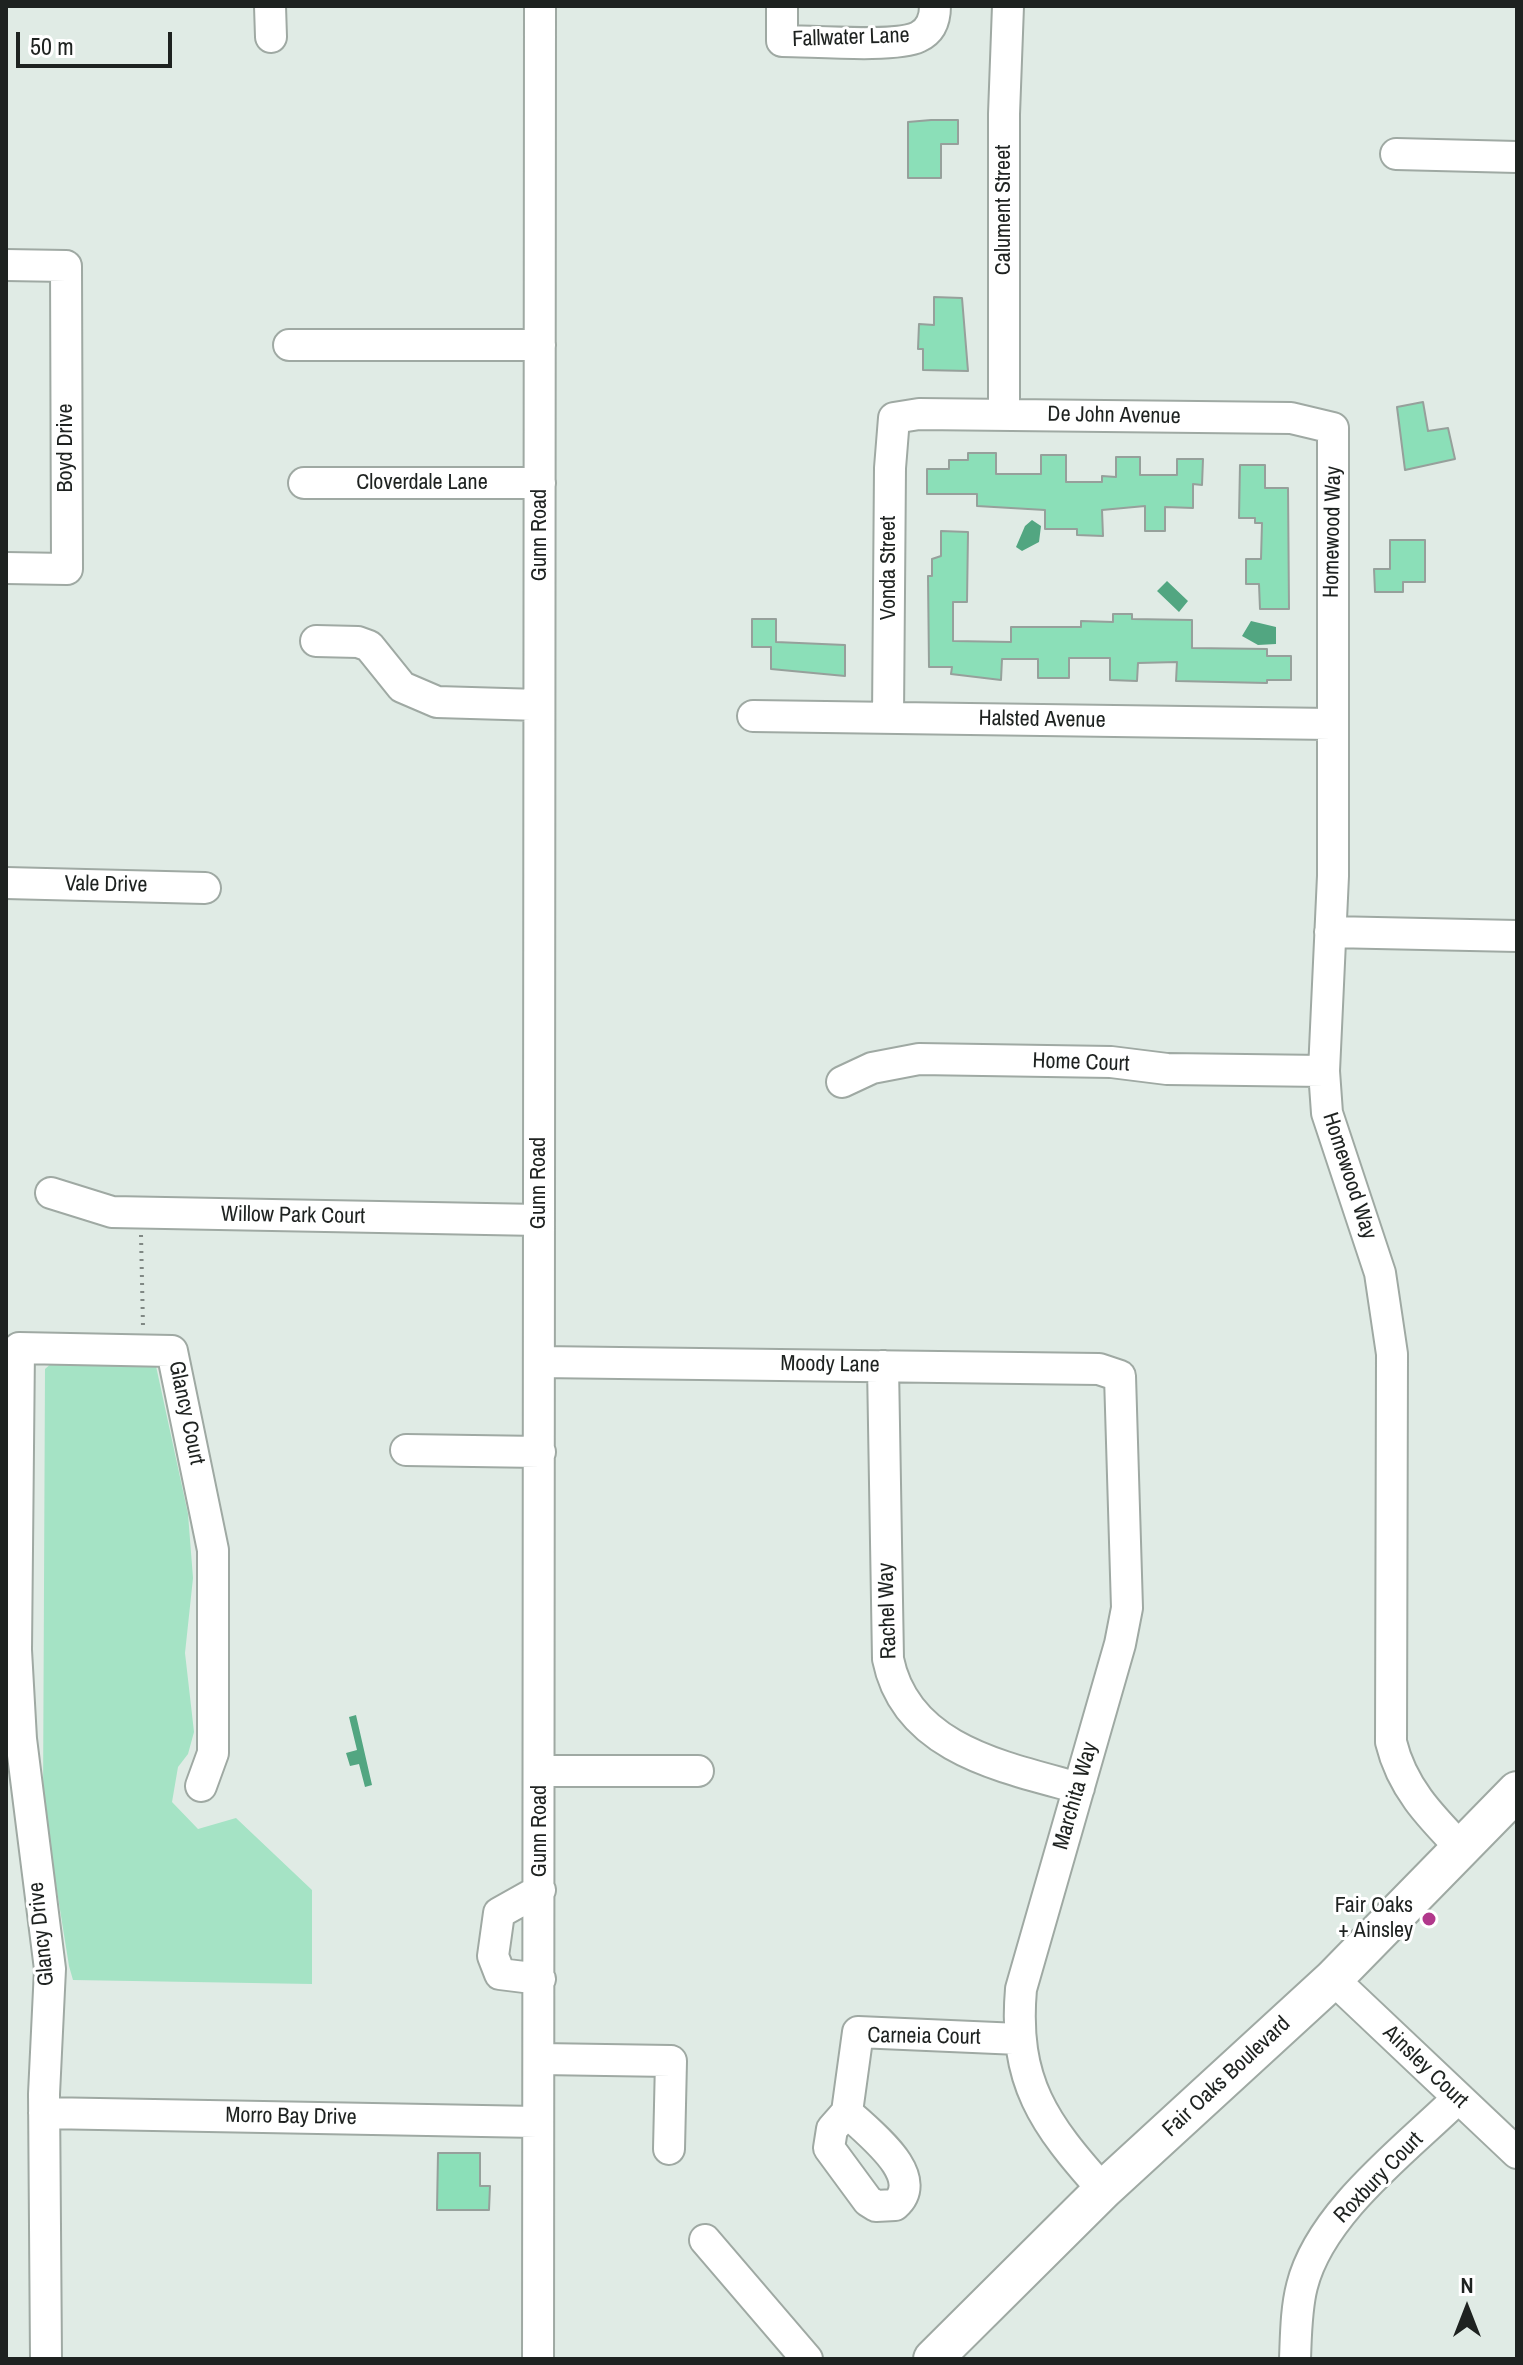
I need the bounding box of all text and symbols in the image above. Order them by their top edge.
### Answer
scale bar [20,16,176,66]
street label: Fallwater Lane [792,23,910,53]
text: 50 m [30,30,74,62]
street label: Calument Street [991,145,1017,275]
street label: De John Avenue [1047,402,1181,430]
street label: Boyd Drive [53,403,79,493]
street label: Homewood Way [1319,466,1347,598]
street label: Cloverdale Lane [356,470,488,496]
street label: Gunn Road [527,489,553,581]
street label: Vonda Street [876,516,902,620]
street label: Halsted Avenue [978,706,1106,734]
street label: Vale Drive [64,871,148,899]
street label: Home Court [1032,1048,1130,1078]
street label: Homewood Way [1316,1109,1382,1243]
street label: Gunn Road [526,1137,552,1229]
street label: Willow Park Court [221,1202,365,1230]
street label: Moody Lane [780,1351,880,1379]
street label: Glancy Court [162,1359,210,1467]
street label: Rachel Way [873,1562,903,1660]
street label: Marchita Way [1048,1739,1104,1853]
street label: Gunn Road [527,1785,553,1877]
street label: Glancy Drive [23,1881,61,1987]
place label: Fair Oaks + Ainsley [1335,1893,1413,1944]
marker: Fair Oaks + Ainsley [1420,1910,1438,1928]
street label: Fair Oaks Boulevard [1158,2011,1296,2143]
street label: Ainsley Court [1377,2020,1473,2114]
street label: Carneia Court [867,2023,981,2051]
street label: Morro Bay Drive [225,2103,357,2131]
street label: Roxbury Court [1329,2127,1429,2229]
north arrow [1427,2269,1507,2349]
text: N [1460,2270,1474,2300]

